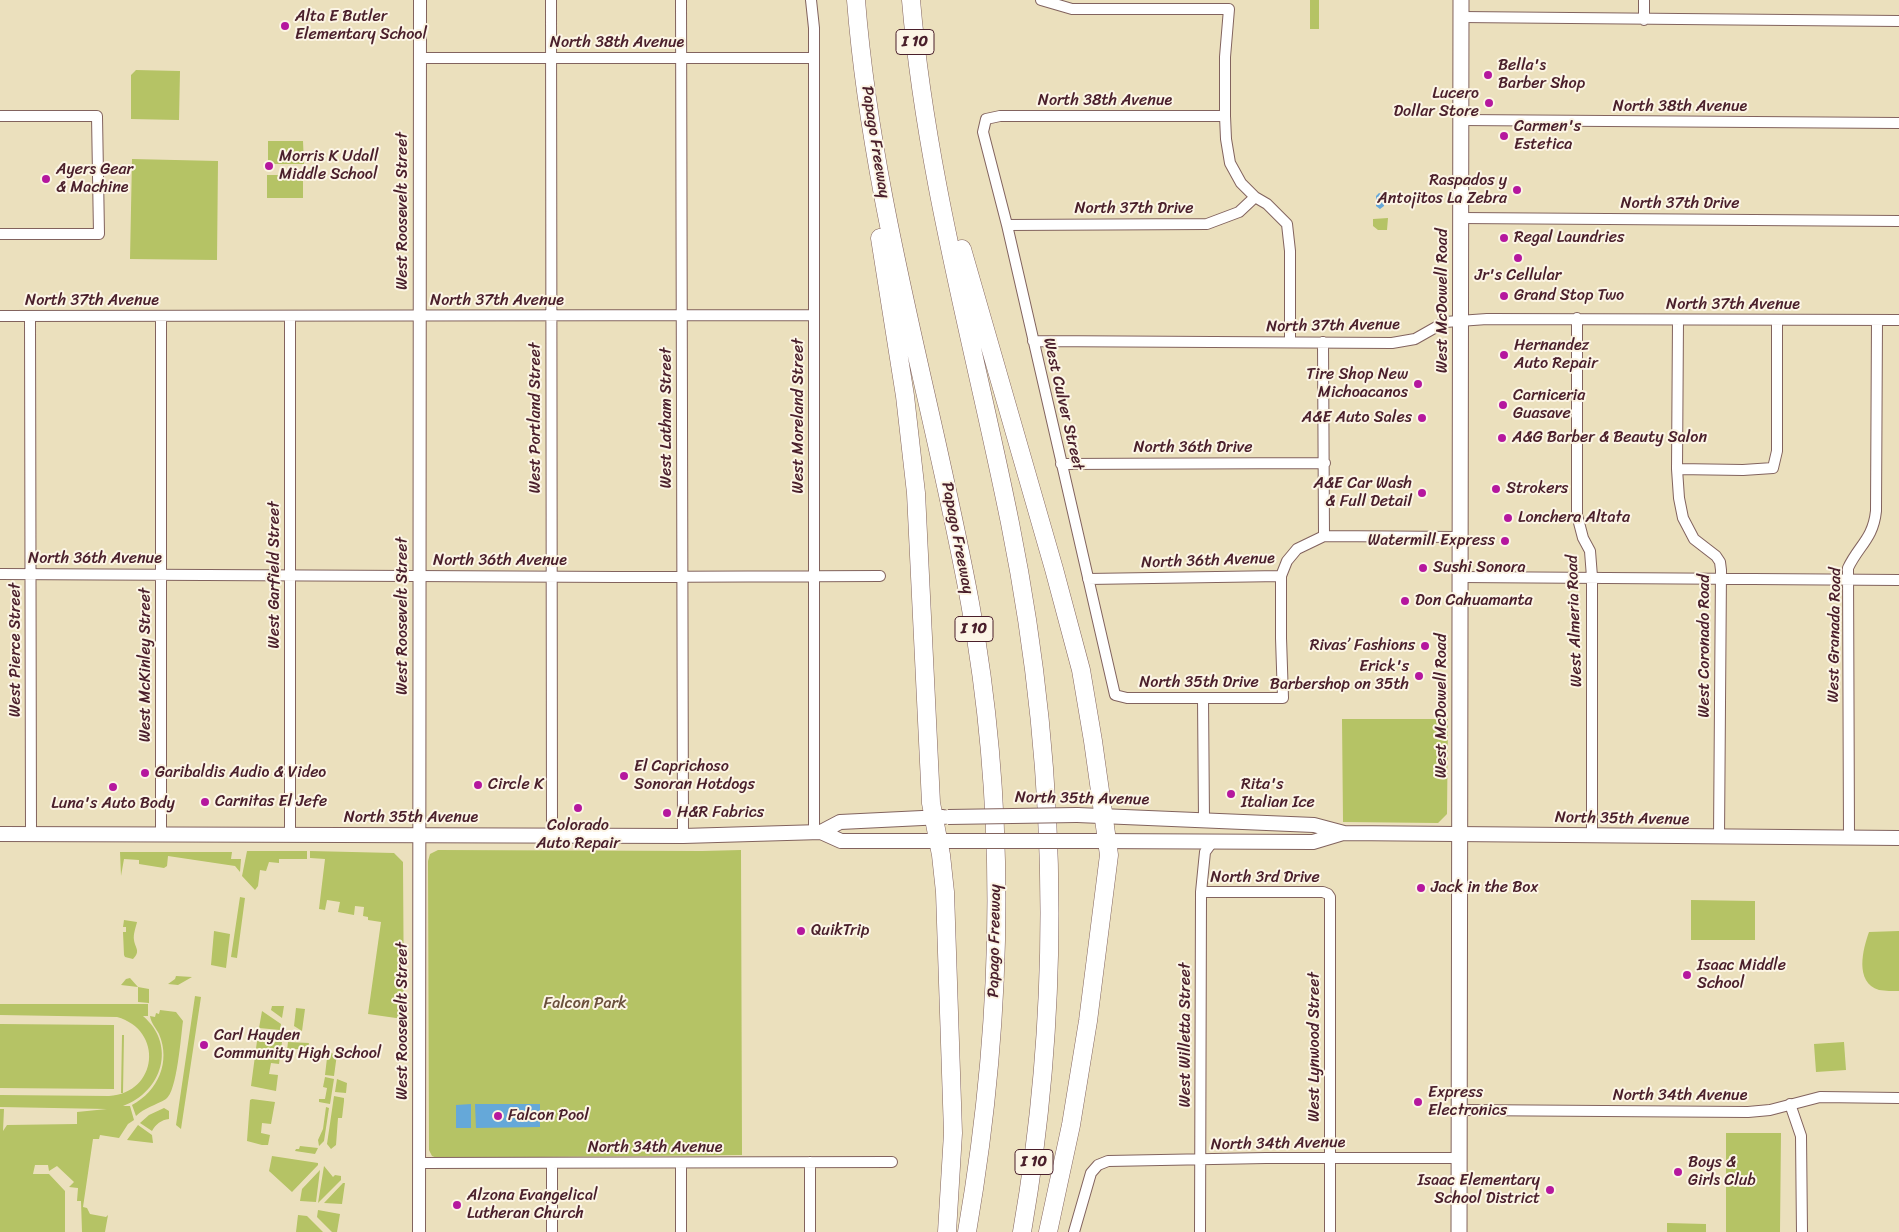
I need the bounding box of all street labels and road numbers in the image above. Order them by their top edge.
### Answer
road number: I 10 [896,30,934,54]
street label: North 38th Avenue [550,33,684,53]
street label: Papago Freeway [857,85,893,199]
street label: North 38th Avenue [1038,91,1172,111]
street label: North 38th Avenue [1613,97,1747,117]
street label: West Roosevelt Street [393,132,413,290]
street label: North 37th Drive [1621,194,1739,214]
street label: North 37th Drive [1075,199,1193,219]
street label: West McDowell Road [1433,229,1453,373]
street label: North 37th Avenue [25,291,159,311]
street label: North 37th Avenue [430,291,564,311]
street label: North 37th Avenue [1666,295,1800,315]
street label: North 37th Avenue [1266,315,1400,337]
street label: West Culver Street [1038,336,1088,472]
street label: West Moreland Street [789,338,809,494]
street label: West Portland Street [526,343,546,493]
street label: West Latham Street [657,348,677,488]
street label: North 36th Drive [1134,438,1252,458]
street label: Papago Freeway [937,481,977,595]
street label: West Garfield Street [265,501,285,649]
street label: West Roosevelt Street [393,537,413,695]
street label: North 36th Avenue [28,549,162,569]
street label: North 36th Avenue [1141,549,1275,573]
street label: North 36th Avenue [433,551,567,571]
street label: West Almeria Road [1563,555,1587,687]
street label: West Granada Road [1824,567,1846,703]
street label: West Coronado Road [1695,574,1715,718]
street label: West Pierce Street [6,583,26,717]
street label: West McKinley Street [136,588,156,742]
road number: I 10 [955,616,993,642]
street label: West McDowell Road [1432,634,1452,778]
street label: North 35th Drive [1139,673,1259,693]
street label: North 35th Avenue [1015,788,1149,810]
street label: North 35th Avenue [344,808,478,828]
street label: North 35th Avenue [1555,808,1689,830]
street label: North 3rd Drive [1210,868,1320,888]
street label: Papago Freeway [984,884,1006,998]
street label: West Roosevelt Street [393,942,413,1100]
street label: West Willetta Street [1176,962,1196,1108]
street label: West Lynwood Street [1305,972,1325,1122]
street label: North 34th Avenue [1613,1086,1747,1106]
street label: North 34th Avenue [1210,1133,1346,1155]
street label: North 34th Avenue [588,1138,722,1158]
road number: I 10 [1015,1150,1053,1174]

